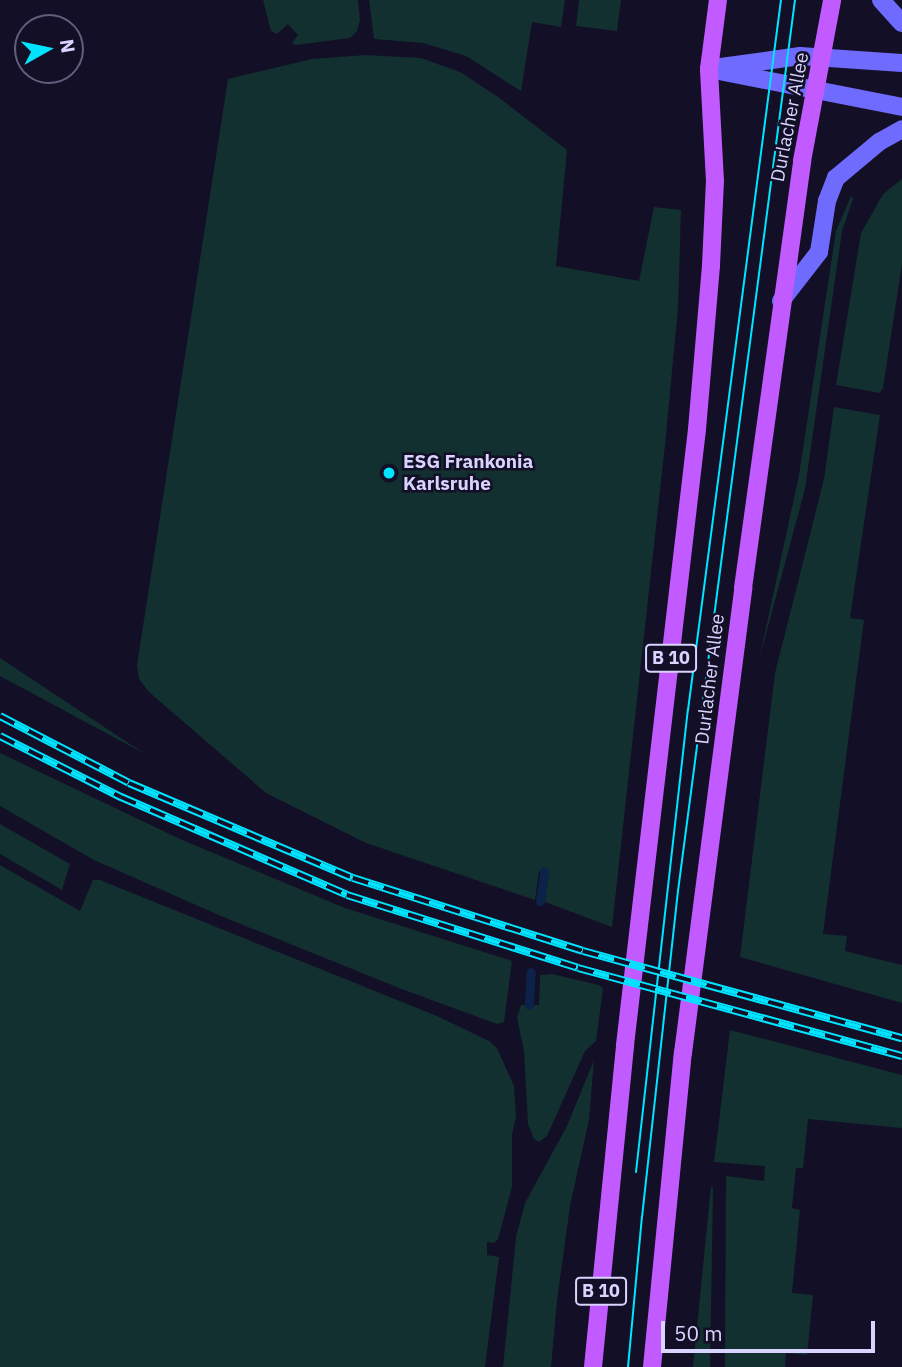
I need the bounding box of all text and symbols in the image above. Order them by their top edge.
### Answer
north arrow [14,14,84,84]
text: N [55,37,81,55]
street label: Durlacher Allee [766,50,814,184]
place label: ESG Frankonia Karlsruhe [403,451,533,495]
marker: ESG Frankonia Karlsruhe [381,465,397,481]
street label: Durlacher Allee [691,612,729,746]
road number: B 10 [645,644,697,672]
road number: B 10 [575,1276,627,1306]
scale bar [664,1308,878,1352]
text: 50 m [674,1319,723,1347]

